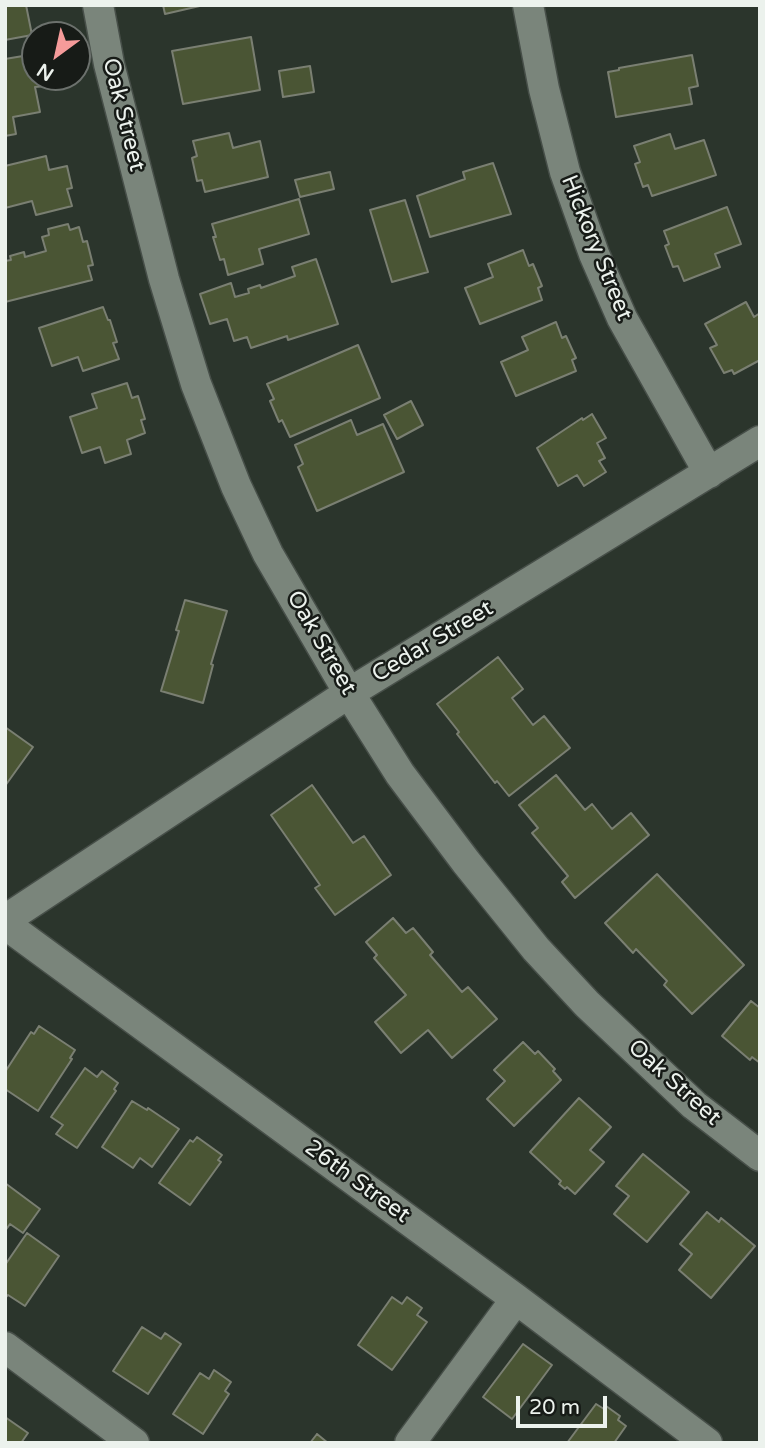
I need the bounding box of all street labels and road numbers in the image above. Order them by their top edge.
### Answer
street label: Oak Street [96,56,150,174]
street label: Hickory Street [554,171,638,325]
street label: Oak Street [280,586,362,700]
street label: Cedar Street [367,595,499,689]
street label: Oak Street [622,1034,726,1132]
street label: 26th Street [299,1135,415,1229]

